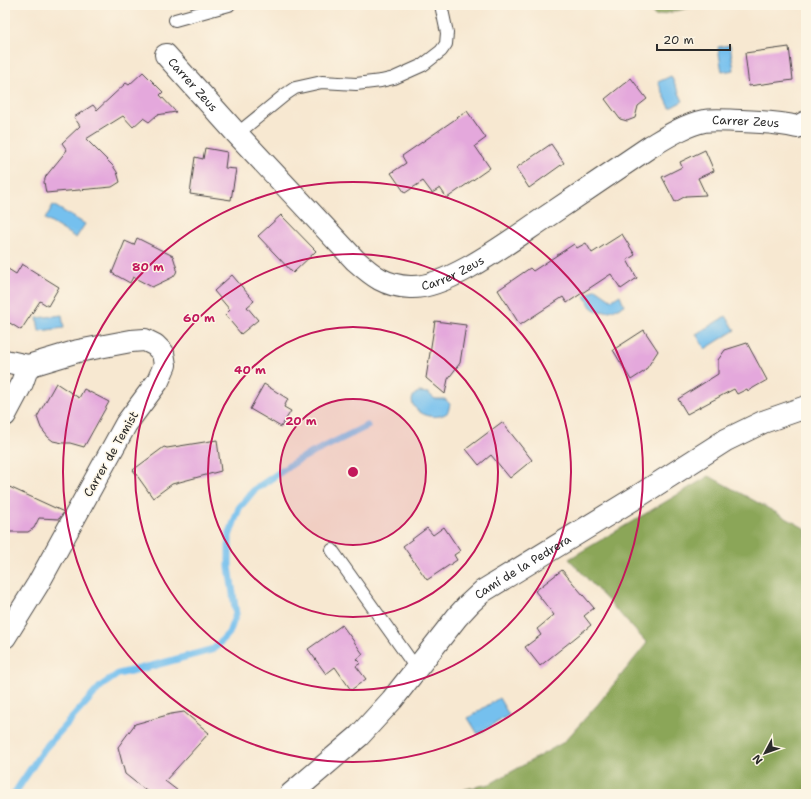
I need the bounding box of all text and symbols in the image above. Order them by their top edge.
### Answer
scale bar [657,26,730,52]
text: 20 m [663,32,694,48]
street label: Carrer Zeus [164,54,221,115]
street label: Carrer Zeus [712,112,780,131]
street label: Carrer Zeus [420,252,487,294]
text: 80 m [132,259,164,275]
text: 60 m [183,310,215,326]
text: 40 m [234,362,266,378]
street label: Carrer de Temist [80,408,142,500]
text: 20 m [285,413,317,429]
centre of rings [346,465,360,479]
street label: Camí de la Pedrera [471,531,574,603]
north arrow [745,733,785,773]
text: N [749,751,766,767]

